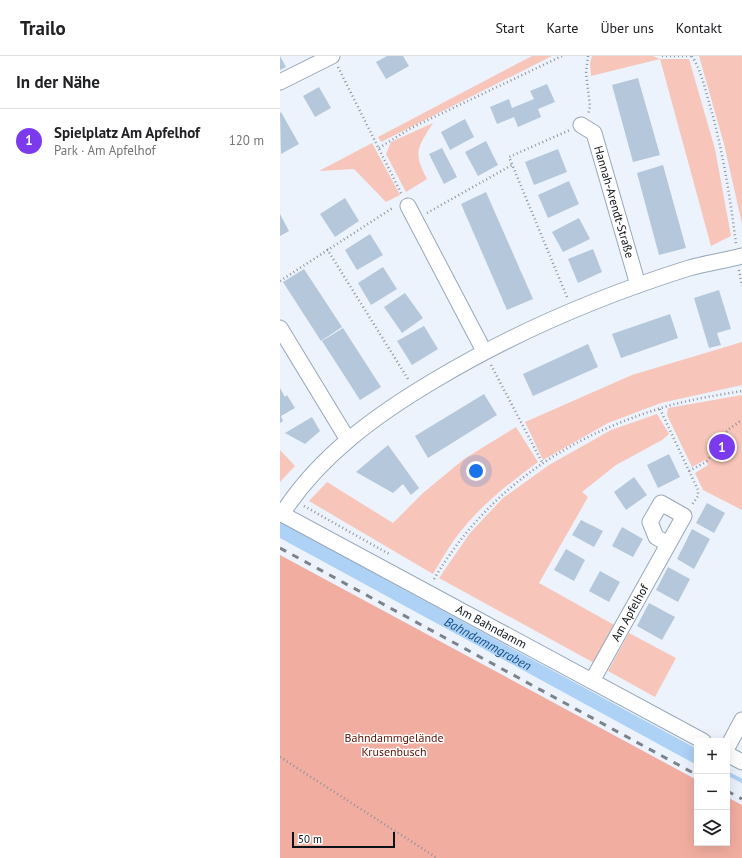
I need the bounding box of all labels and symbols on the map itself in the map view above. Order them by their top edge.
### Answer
street label: Hannah-Arendt-Straße [591,144,638,260]
pin: 1 [709,432,735,462]
your location [466,461,486,481]
street label: Am Apfelhof [608,580,652,644]
street label: Am Bahndamm [454,601,529,652]
water label: Bahndammgraben [441,613,535,674]
park label: Bahndammgelände Krusenbusch [344,730,444,759]
scale bar [292,830,395,849]

